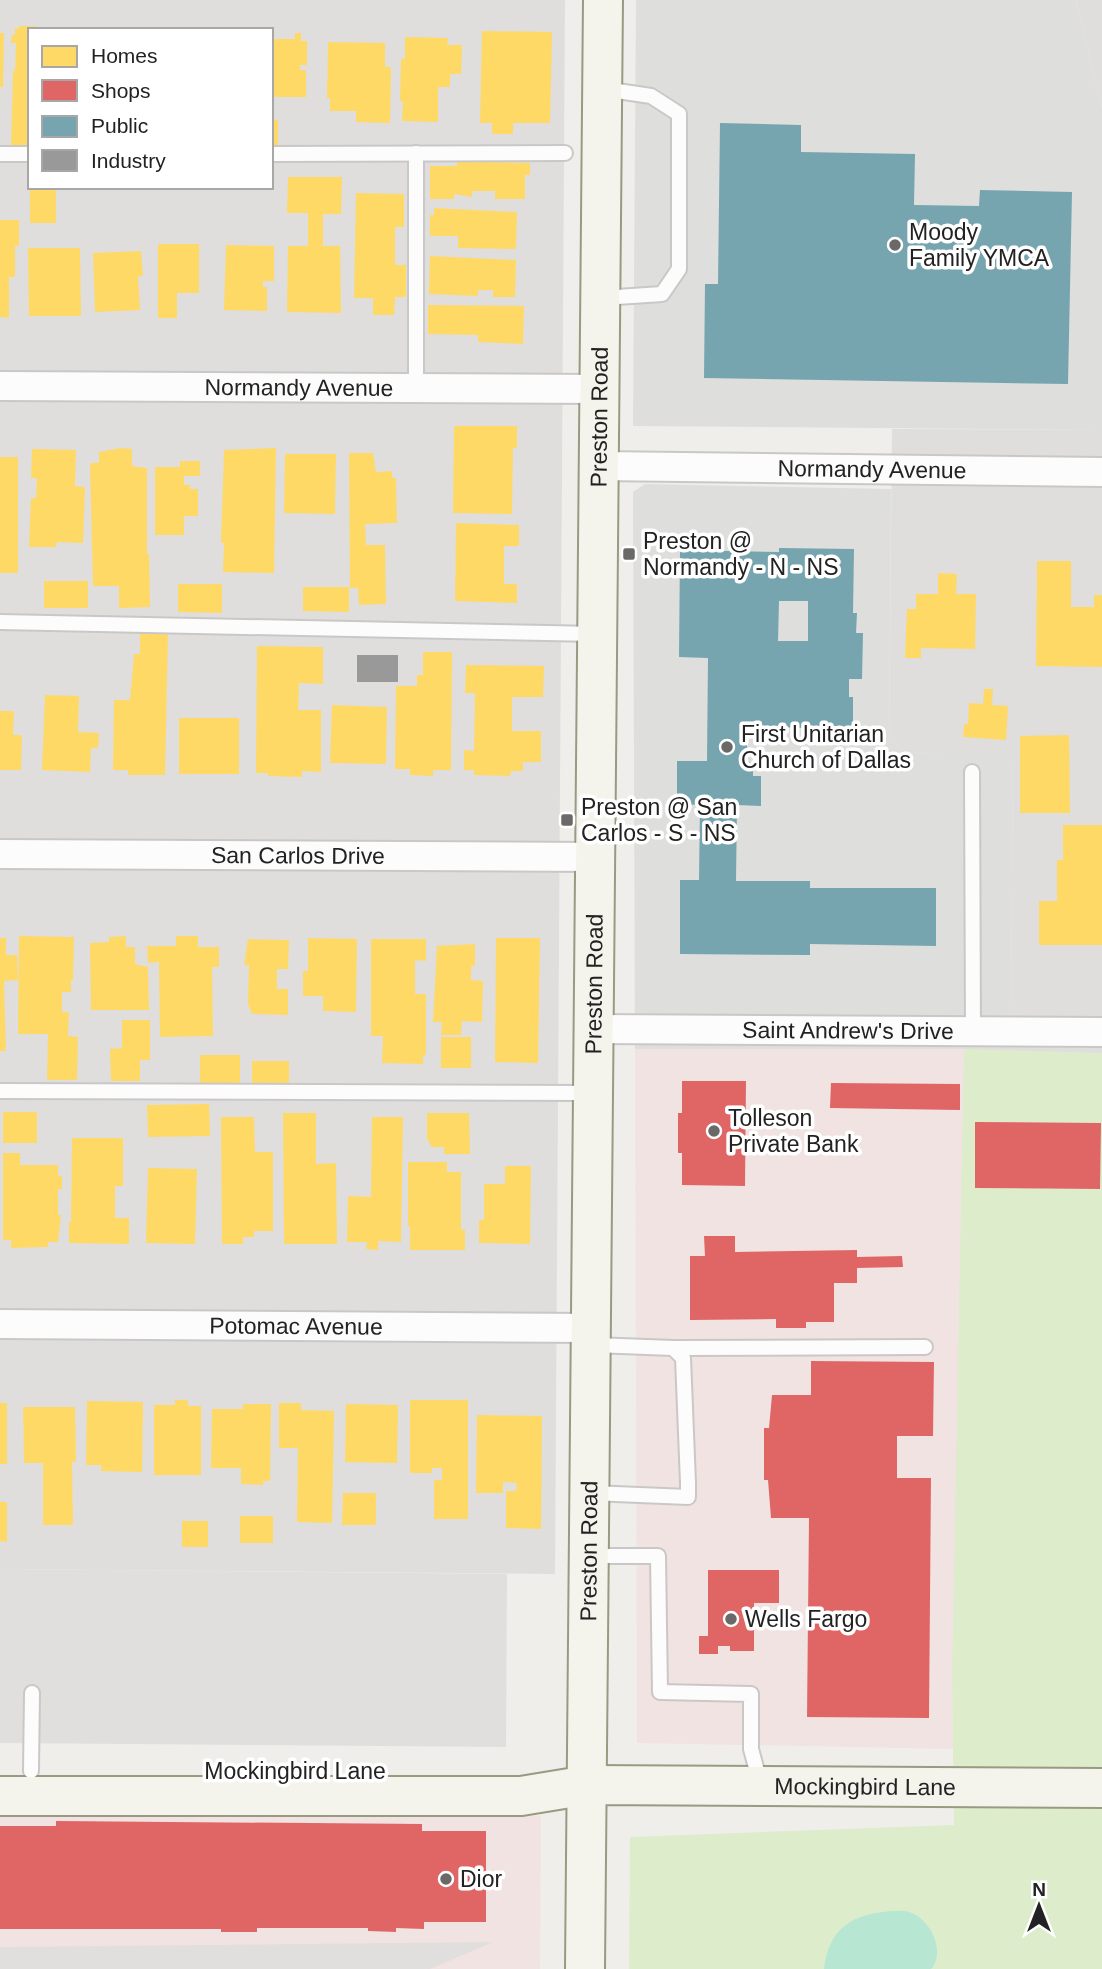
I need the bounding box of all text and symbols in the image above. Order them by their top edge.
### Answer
legend [28,28,273,189]
text: Homes [91,44,158,67]
text: Shops [91,79,151,102]
text: Public [91,114,148,137]
text: Industry [91,149,166,172]
place label: Moody Family YMCA [909,219,1050,271]
marker: Moody Family YMCA [887,237,903,253]
street label: Preston Road [586,347,613,488]
street label: Normandy Avenue [204,374,394,401]
street label: Normandy Avenue [777,455,967,483]
place label: Preston @ Normandy - N - NS [643,528,839,580]
marker: Preston @ Normandy - N - NS [621,546,637,562]
place label: First Unitarian Church of Dallas [741,721,911,773]
marker: First Unitarian Church of Dallas [719,739,735,755]
place label: Preston @ San Carlos - S - NS [581,794,737,846]
marker: Preston @ San Carlos - S - NS [559,812,575,828]
street label: San Carlos Drive [211,842,385,869]
street label: Preston Road [580,914,608,1055]
street label: Saint Andrew's Drive [742,1017,954,1044]
place label: Tolleson Private Bank [728,1105,859,1157]
marker: Tolleson Private Bank [706,1123,722,1139]
street label: Potomac Avenue [209,1312,383,1340]
street label: Preston Road [575,1481,602,1621]
place label: Wells Fargo [745,1606,867,1632]
marker: Wells Fargo [723,1611,739,1627]
street label: Mockingbird Lane [204,1758,386,1784]
street label: Mockingbird Lane [774,1773,956,1800]
place label: Dior [460,1866,503,1892]
marker: Dior [438,1871,454,1887]
north arrow [1004,1871,1074,1941]
text: N [1032,1879,1046,1900]

